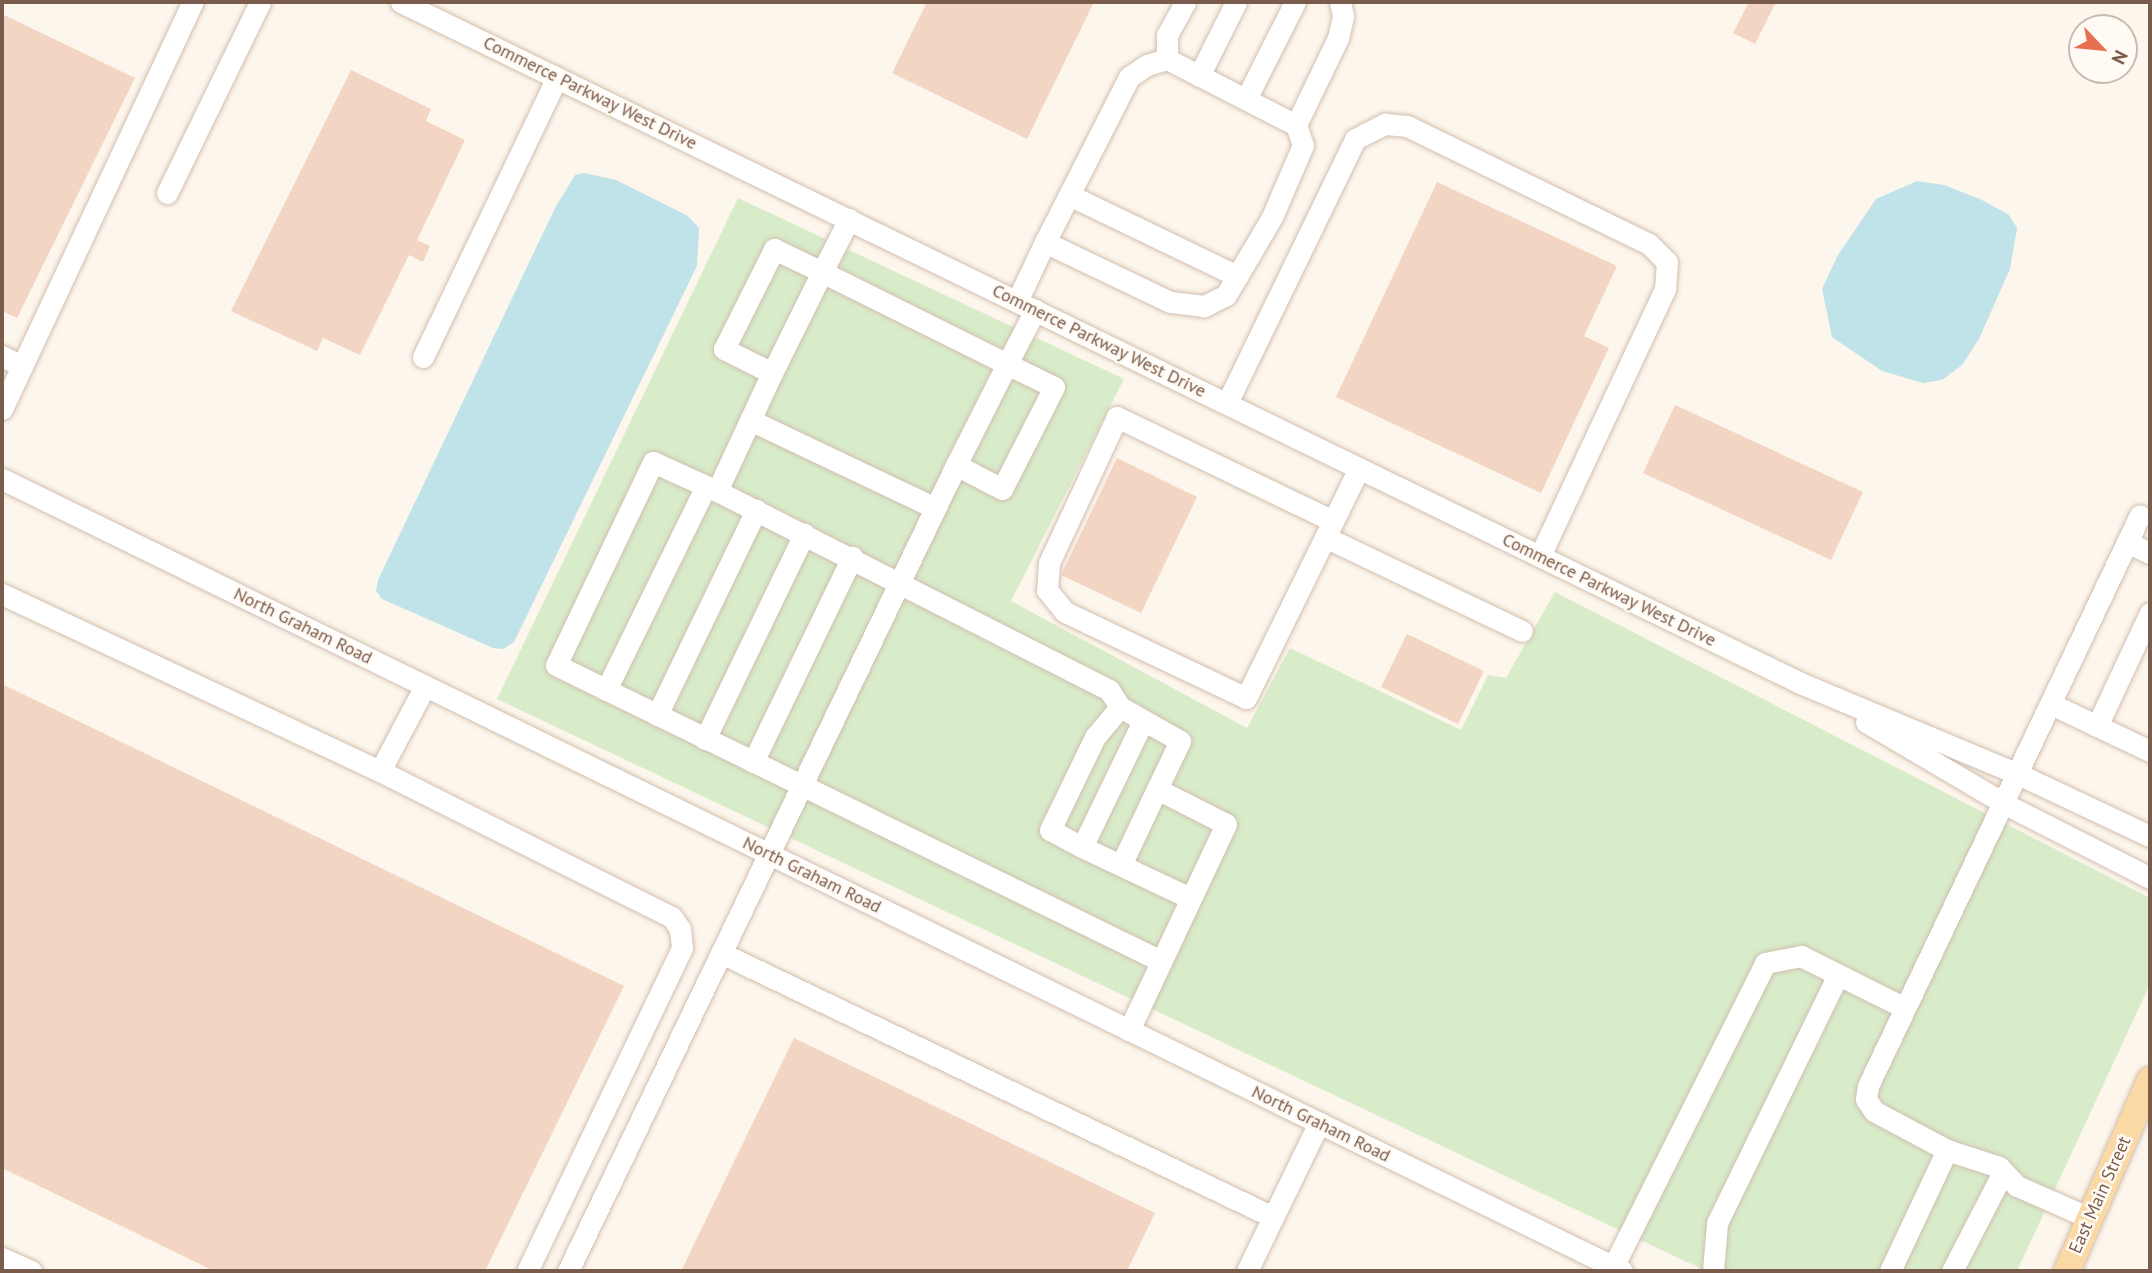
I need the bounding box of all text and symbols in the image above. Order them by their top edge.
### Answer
north arrow [2068,14,2138,84]
street label: Commerce Parkway West Drive [479,32,701,154]
text: N [2107,46,2134,68]
street label: Commerce Parkway West Drive [988,280,1210,402]
street label: Commerce Parkway West Drive [1498,529,1720,651]
street label: North Graham Road [230,583,376,669]
street label: North Graham Road [739,832,885,918]
street label: North Graham Road [1248,1081,1394,1167]
street label: East Main Street [2065,1133,2135,1257]

